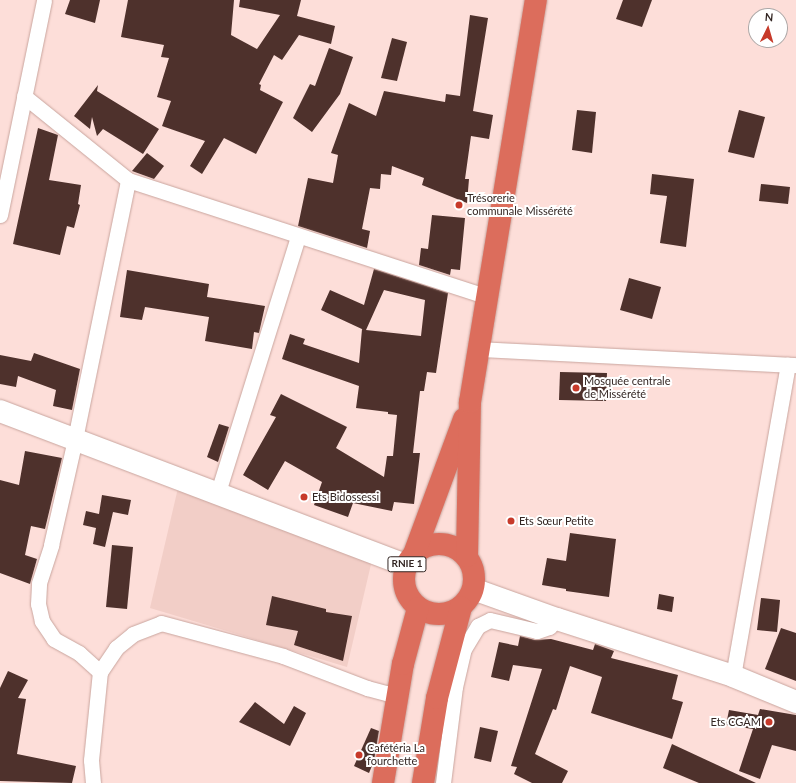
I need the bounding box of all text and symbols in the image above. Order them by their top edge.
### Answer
north arrow [748,8,788,48]
text: N [764,10,774,23]
place label: Trésorerie communale Missérété [467,192,573,218]
marker: Trésorerie communale Missérété [454,200,464,210]
place label: Mosquée centrale de Missérété [584,375,671,401]
marker: Mosquée centrale de Missérété [571,383,581,393]
place label: Ets Bidossessi [312,490,379,504]
marker: Ets Bidossessi [299,492,309,502]
place label: Ets Sœur Petite [519,514,594,528]
marker: Ets Sœur Petite [506,516,516,526]
road number: RNIE 1 [387,556,427,572]
place label: Ets CGAM [711,715,761,729]
marker: Ets CGAM [764,717,774,727]
place label: Cafétéria La fourchette [367,742,425,768]
marker: Cafétéria La fourchette [354,750,364,760]

